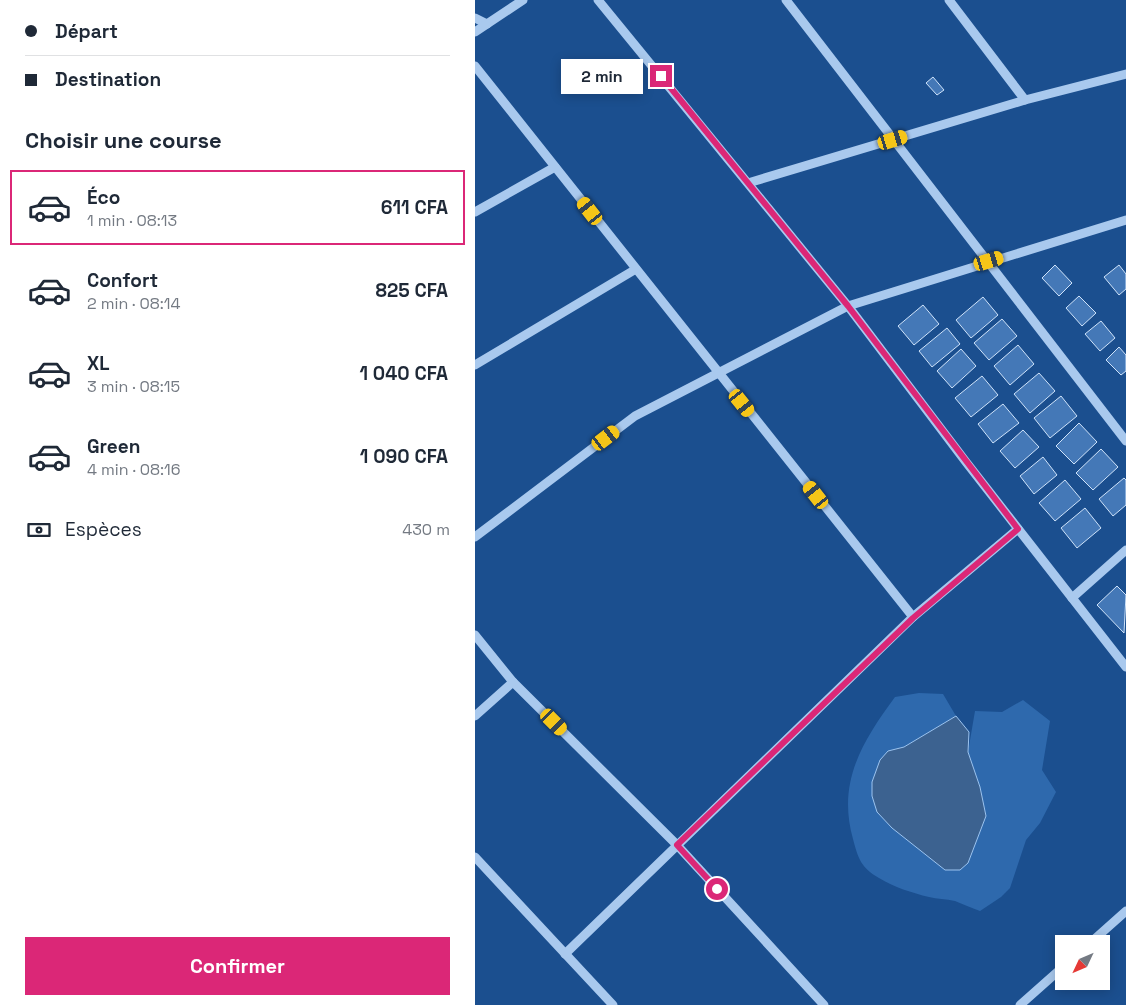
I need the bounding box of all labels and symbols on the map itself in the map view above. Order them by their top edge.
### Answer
callout: 2 min [561,58,643,94]
route end [650,65,672,87]
car [876,128,909,152]
car [574,195,605,227]
car [972,249,1005,273]
car [726,387,757,419]
car [589,423,622,453]
car [800,479,831,511]
car [538,706,569,738]
route start [706,878,728,900]
north arrow [1055,935,1110,990]

